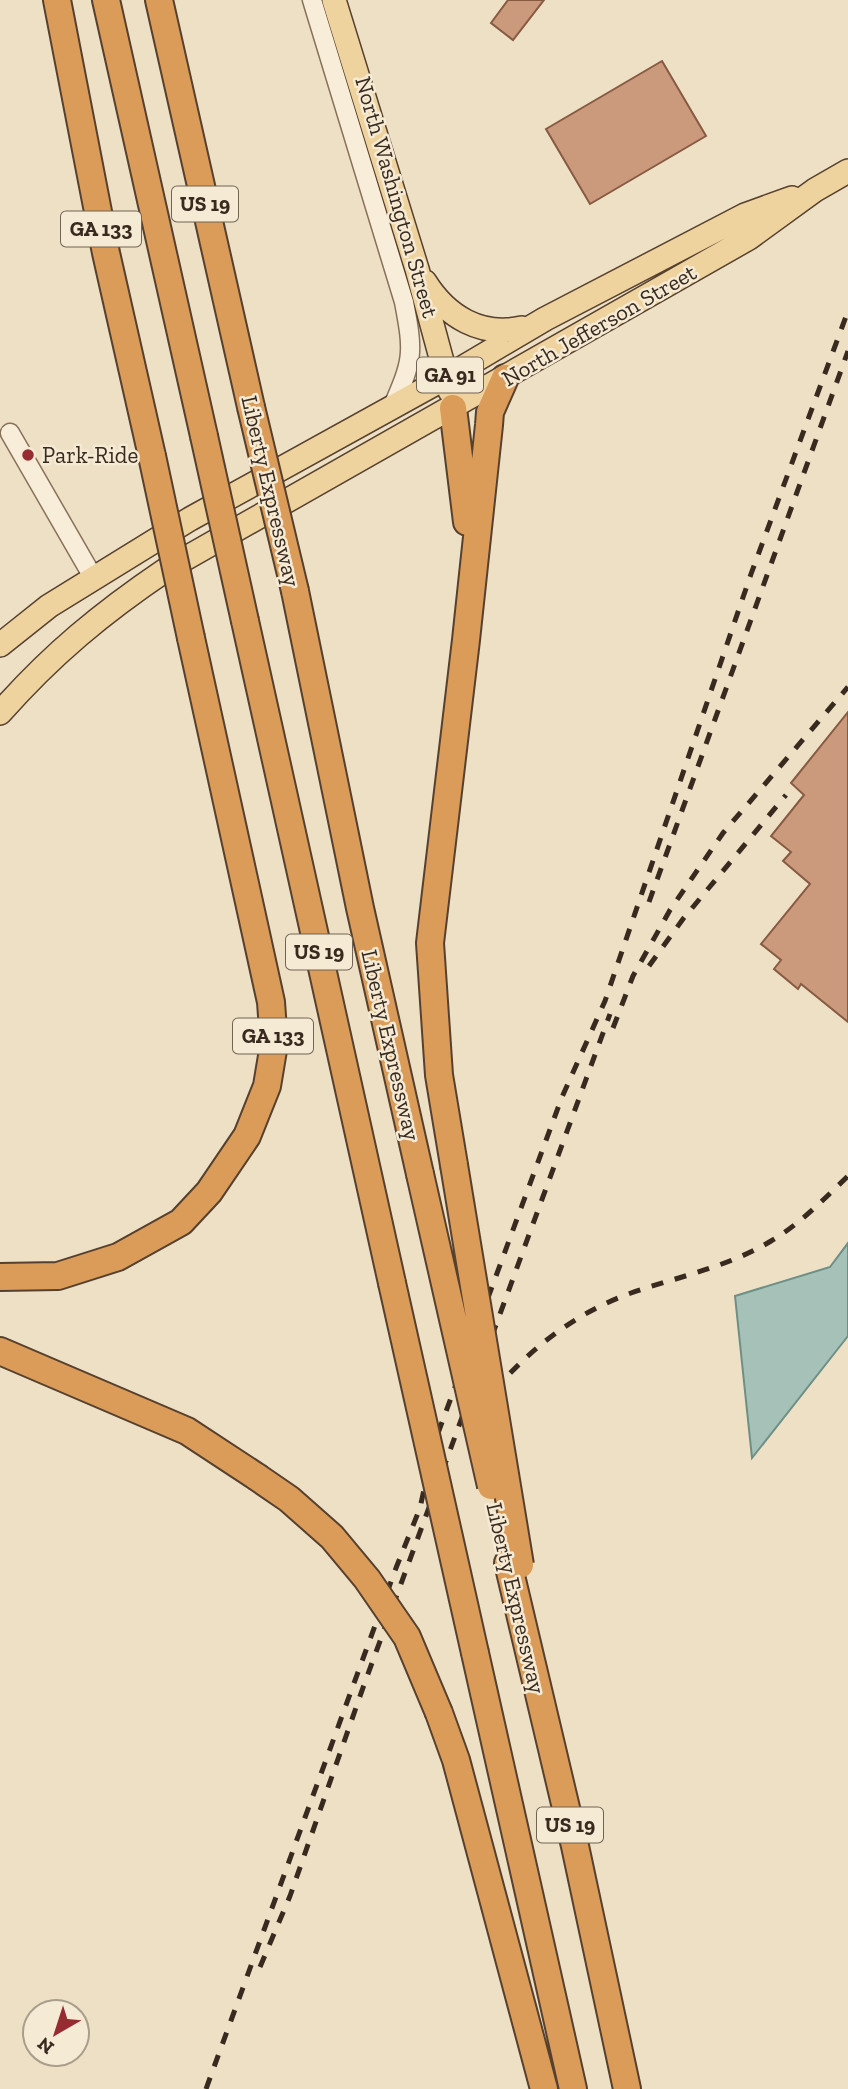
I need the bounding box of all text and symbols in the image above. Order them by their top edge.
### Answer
street label: North Washington Street [349,73,445,321]
road number: US 19 [172,186,238,222]
road number: GA 133 [61,212,141,246]
street label: North Jefferson Street [497,258,702,392]
road number: GA 91 [417,358,483,392]
street label: Liberty Expressway [235,393,307,590]
place label: Park-Ride [42,441,138,469]
marker: Park-Ride [20,447,36,463]
road number: US 19 [286,934,352,970]
street label: Liberty Expressway [355,947,427,1144]
road number: GA 133 [233,1018,313,1054]
street label: Liberty Expressway [480,1500,552,1697]
road number: US 19 [537,1808,603,1842]
north arrow [21,1998,91,2068]
text: N [33,2032,58,2059]

